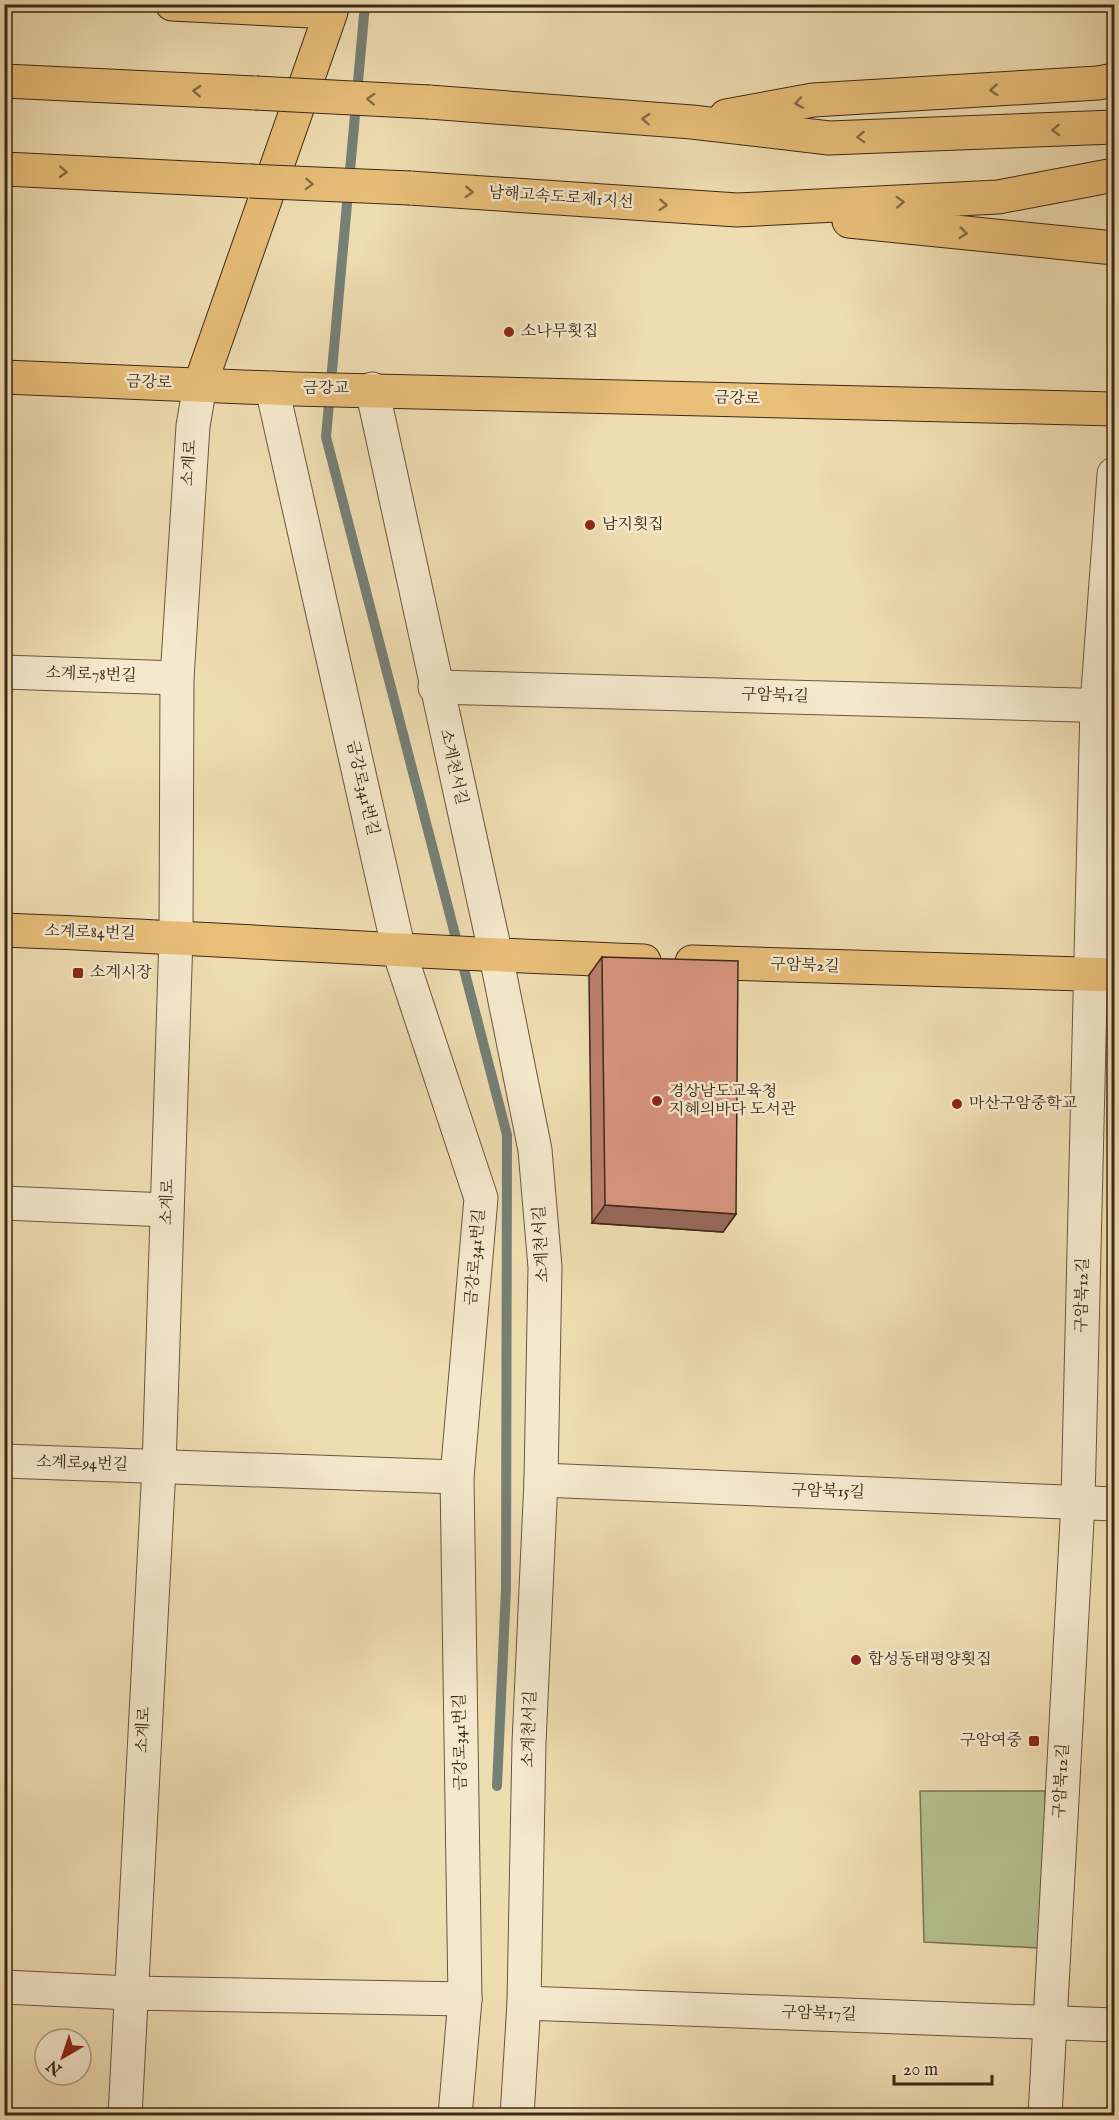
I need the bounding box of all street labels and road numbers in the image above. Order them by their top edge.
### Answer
street label: 남해고속도로제1지선 [488,183,634,213]
street label: 금강로 [125,372,173,394]
street label: 금강교 [303,379,349,399]
street label: 금강로 [713,388,761,410]
street label: 소계로 [178,439,202,487]
street label: 소계로78번길 [45,663,137,687]
street label: 구암북1길 [741,685,809,707]
street label: 소계천서길 [435,727,471,807]
street label: 금강로341번길 [341,738,383,838]
street label: 소계로84번길 [44,921,136,945]
street label: 구암북2길 [770,955,840,977]
street label: 소계로 [157,1178,179,1226]
street label: 소계천서길 [530,1205,554,1283]
street label: 금강로341번길 [462,1208,490,1306]
street label: 구암북12길 [1072,1257,1094,1333]
street label: 소계로94번길 [36,1452,128,1476]
street label: 구암북15길 [791,1481,865,1503]
street label: 소계천서길 [519,1690,541,1768]
street label: 금강로341번길 [450,1693,472,1791]
street label: 소계로 [133,1706,155,1754]
street label: 구암북12길 [1050,1743,1074,1819]
street label: 구암북17길 [781,2003,857,2025]

